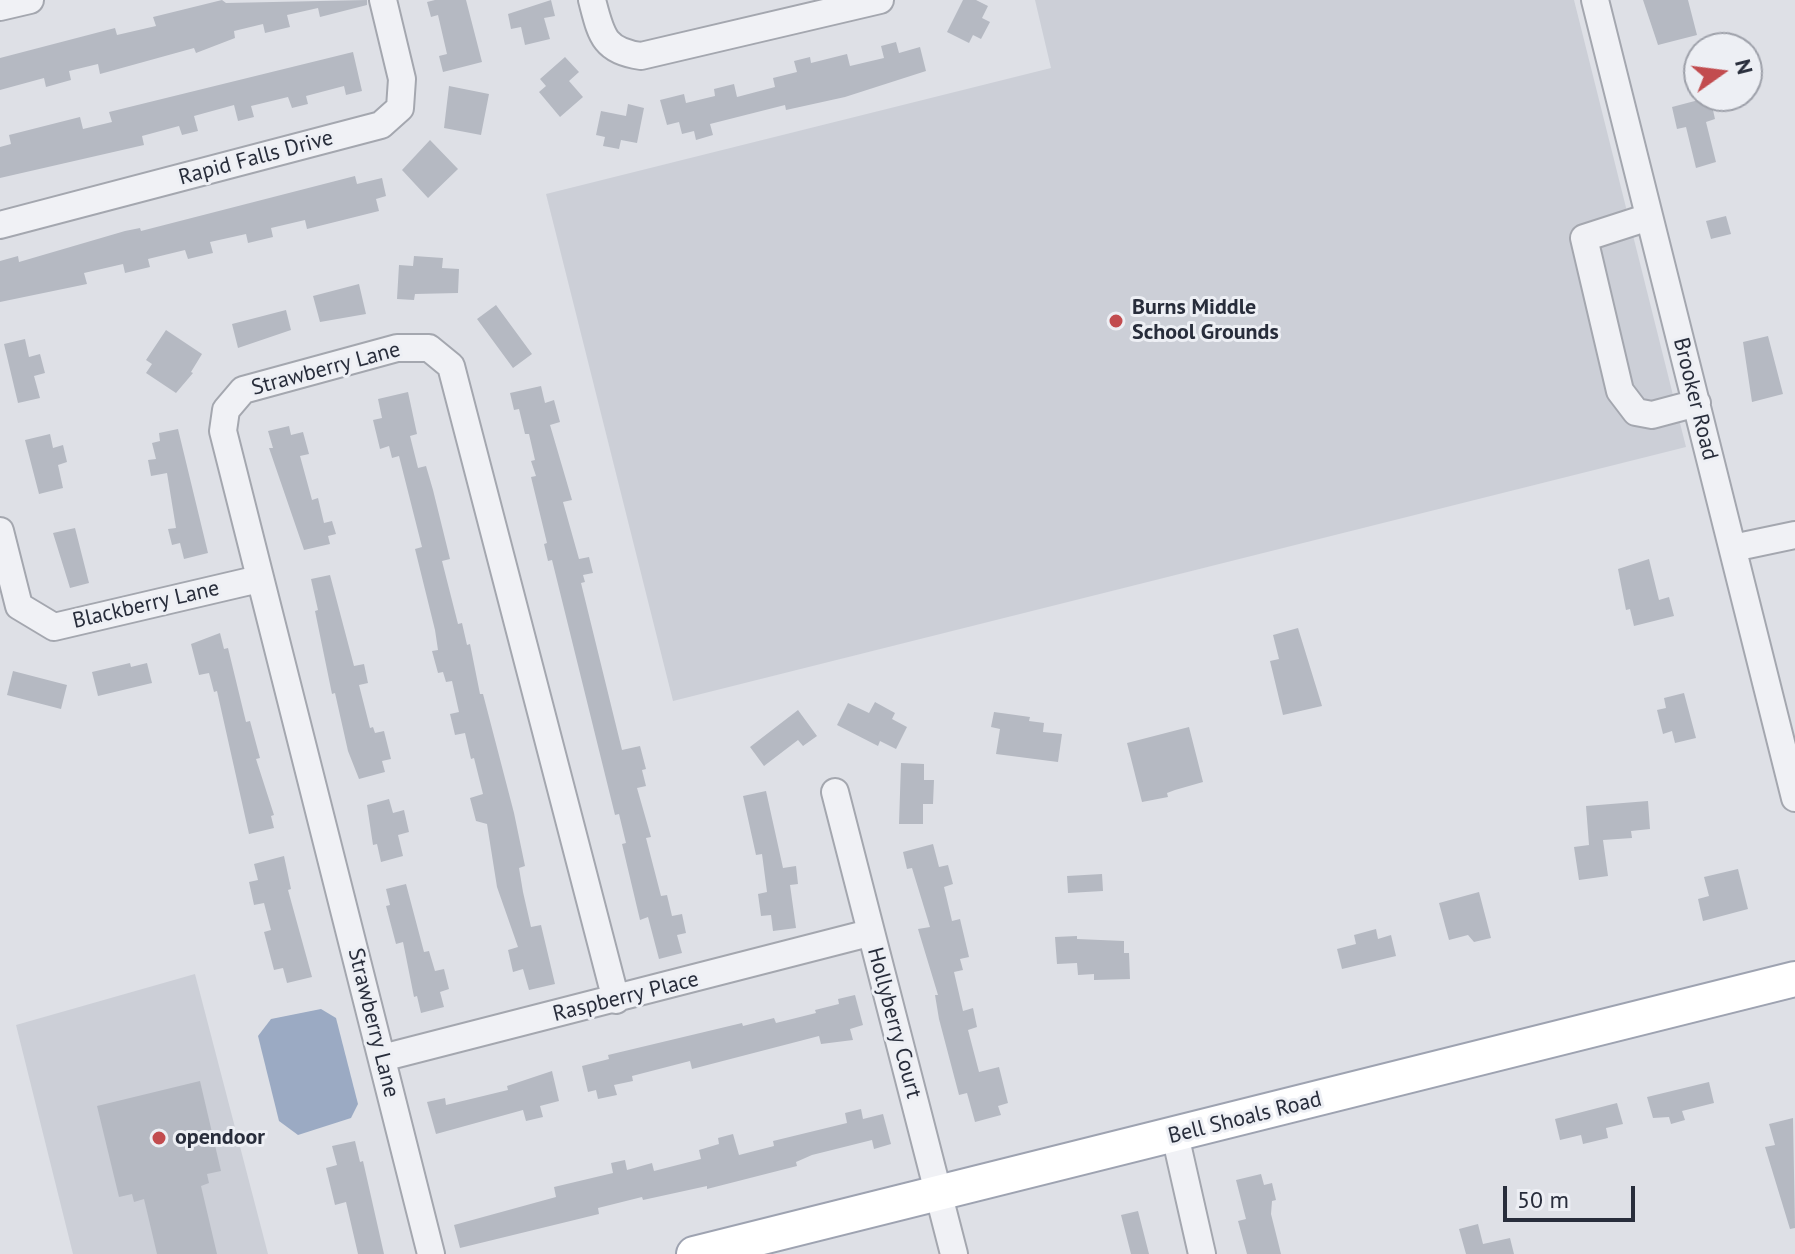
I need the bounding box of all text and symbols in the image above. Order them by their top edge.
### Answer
north arrow [1683,32,1763,112]
text: N [1729,56,1760,77]
street label: Rapid Falls Drive [176,125,336,191]
place label: Burns Middle School Grounds [1132,295,1279,346]
marker: Burns Middle School Grounds [1107,312,1125,330]
street label: Brooker Road [1667,335,1723,463]
street label: Strawberry Lane [249,336,403,402]
street label: Blackberry Lane [70,575,222,635]
street label: Hollyberry Court [861,945,927,1101]
street label: Strawberry Lane [342,946,404,1100]
street label: Raspberry Place [550,966,702,1028]
street label: Bell Shoals Road [1165,1086,1325,1150]
place label: opendoor [175,1125,265,1151]
marker: opendoor [150,1129,168,1147]
scale bar [1507,1170,1639,1220]
text: 50 m [1517,1184,1569,1215]

